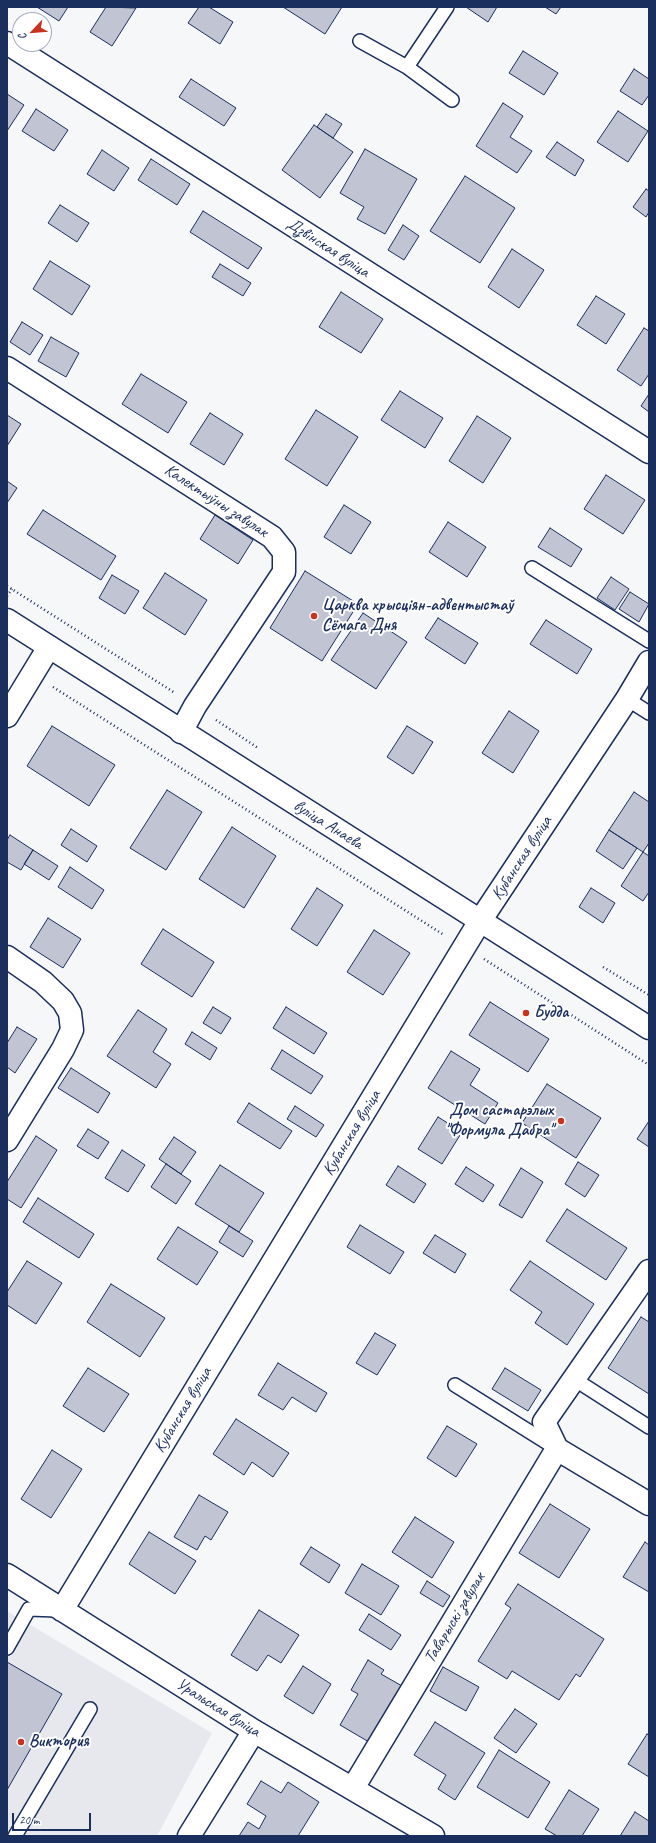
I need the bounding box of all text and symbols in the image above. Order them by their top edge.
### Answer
north arrow [12,12,52,52]
text: С [15,31,30,42]
street label: Дзвінская вуліца [283,214,373,282]
street label: Калектыўны завулак [160,460,272,542]
place label: Царква хрысціян-адвентыстаў Сёмага Дня [322,596,513,636]
marker: Царква хрысціян-адвентыстаў Сёмага Дня [309,611,319,621]
street label: вуліца Анаева [290,796,366,854]
street label: Кубанская вуліца [487,812,557,904]
place label: Будда [534,1003,569,1023]
marker: Будда [521,1008,531,1018]
street label: Кубанская вуліца [319,1087,385,1179]
place label: Дом састарэлых "Формула Дабра" [445,1101,553,1141]
marker: Дом састарэлых "Формула Дабра" [556,1116,566,1126]
street label: Кубанская вуліца [150,1364,216,1456]
street label: Таварыскі завулак [420,1569,490,1667]
street label: Уральская вуліца [172,1674,264,1742]
place label: Виктория [29,1732,89,1752]
marker: Виктория [16,1737,26,1747]
scale bar [14,1805,93,1831]
text: 20 m [19,1812,39,1828]

